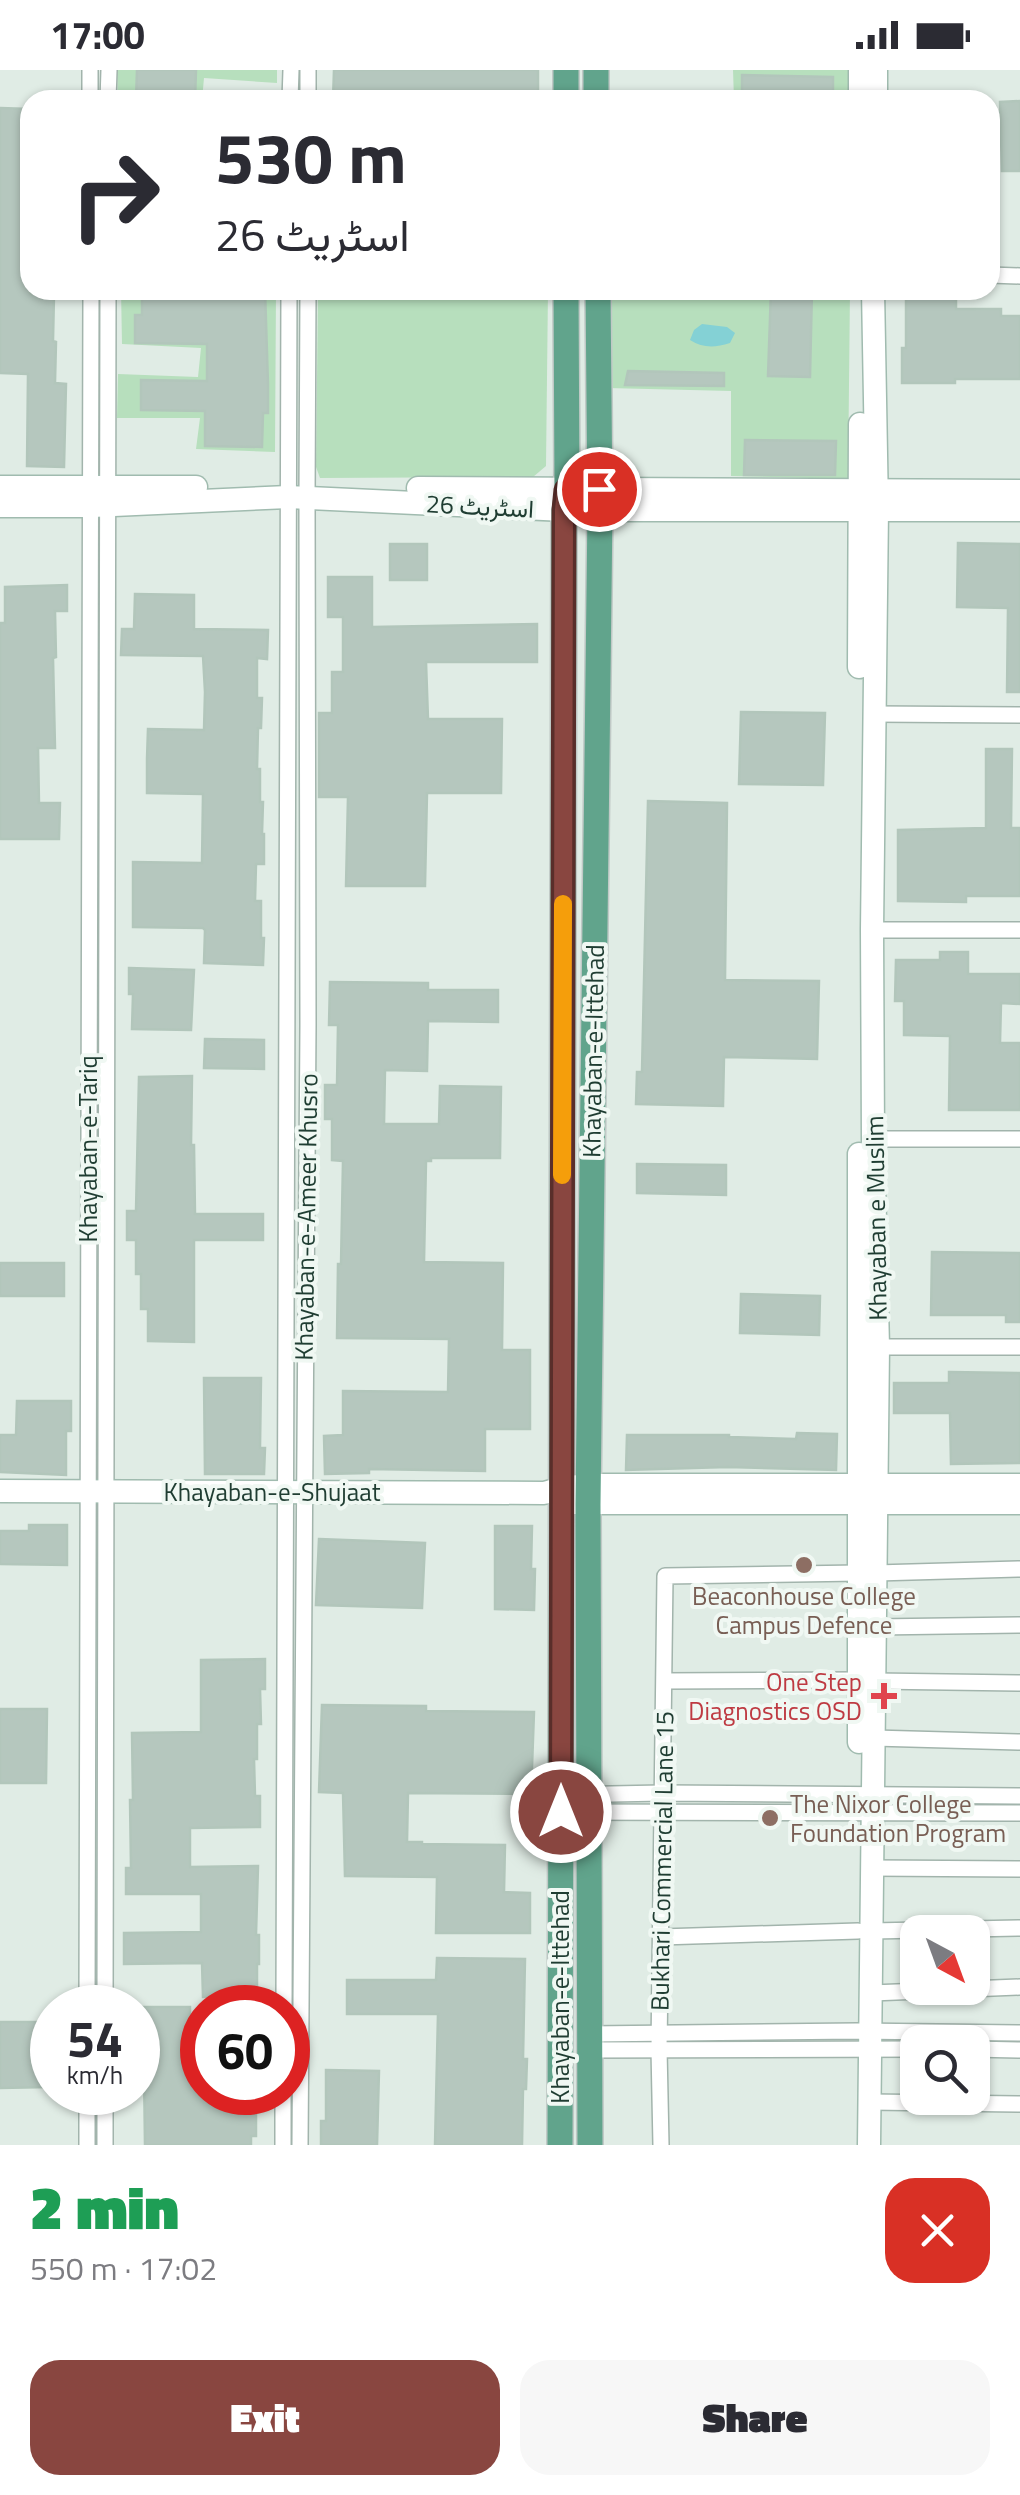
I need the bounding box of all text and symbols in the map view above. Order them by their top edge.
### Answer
text: 17:00 [50,6,145,64]
text: 530 m [215,104,407,210]
icon: right [50,130,180,260]
text: اسٹریٹ 26 [215,200,410,268]
pin [557,447,642,532]
icon: arrive [572,462,627,517]
street label: اسٹریٹ 26 [425,484,535,528]
street label: Khayaban-e-Ittehad [572,944,614,1158]
street label: Khayaban-e-Tariq [69,1055,107,1243]
street label: Khayaban-e-Ameer Khusro [284,1073,328,1361]
street label: Khayaban e Muslim [855,1115,897,1321]
street label: Khayaban-e-Shujaat [164,1473,381,1511]
marker: Beaconhouse College Campus Defence [793,1554,815,1576]
place label: Beaconhouse College Campus Defence [692,1577,916,1644]
place label: One Step Diagnostics OSD [688,1663,862,1730]
marker: One Step Diagnostics OSD [871,1683,897,1709]
street label: Bukhari Commercial Lane 15 [640,1711,684,2011]
position arrow [509,1760,613,1864]
place label: The Nixor College Foundation Program [790,1785,1006,1852]
marker: The Nixor College Foundation Program [759,1807,781,1829]
street label: Khayaban-e-Ittehad [541,1890,579,2104]
north arrow [900,1915,990,2005]
map controls [900,1915,990,2115]
speed limit sign: 60 [180,1985,310,2115]
text: 54 [67,2000,123,2076]
button: search [900,2025,990,2115]
text: km/h [67,2056,123,2094]
text: 2 min [30,2161,179,2252]
button: close [885,2178,990,2283]
text: 550 m · 17:02 [30,2244,217,2292]
button: Exit [30,2360,500,2475]
button: Share [520,2360,990,2475]

